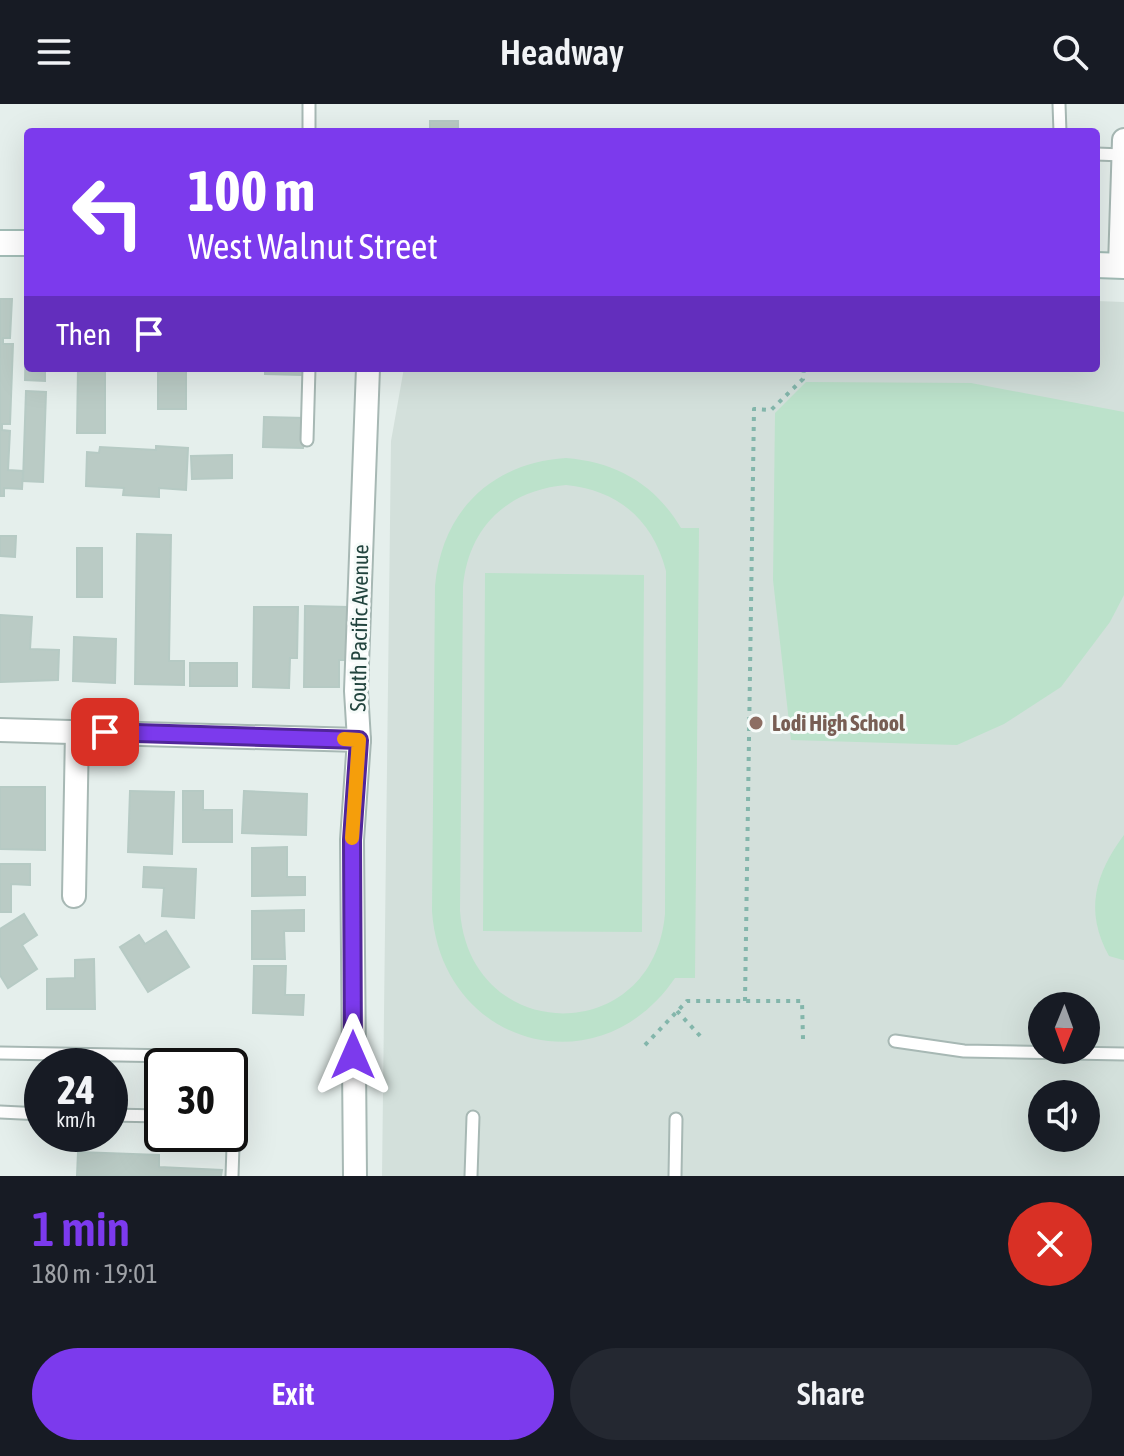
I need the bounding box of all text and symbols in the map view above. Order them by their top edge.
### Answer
icon: menu [32,30,76,74]
icon: search [1048,30,1092,74]
text: Headway [500,31,624,73]
text: 100 m [188,159,315,223]
icon: left [56,160,160,264]
text: West Walnut Street [188,225,438,267]
icon: arrive [127,312,171,356]
text: Then [56,317,111,351]
street label: South Pacific Avenue [345,544,373,712]
pin [71,698,139,766]
icon: arrive [83,710,127,754]
place label: Lodi High School [772,710,906,736]
marker: Lodi High School [747,714,765,732]
north arrow [1028,992,1100,1064]
map controls [1028,992,1100,1152]
position arrow [311,1013,395,1097]
speed limit sign: 30 [144,1048,248,1152]
text: 24 [57,1067,95,1112]
button: sound [1028,1080,1100,1152]
text: km/h [56,1108,96,1131]
text: 1 min [32,1201,130,1256]
button: close [1008,1202,1092,1286]
text: 180 m · 19:01 [32,1259,158,1289]
button: Exit [32,1348,554,1440]
button: Share [570,1348,1092,1440]

